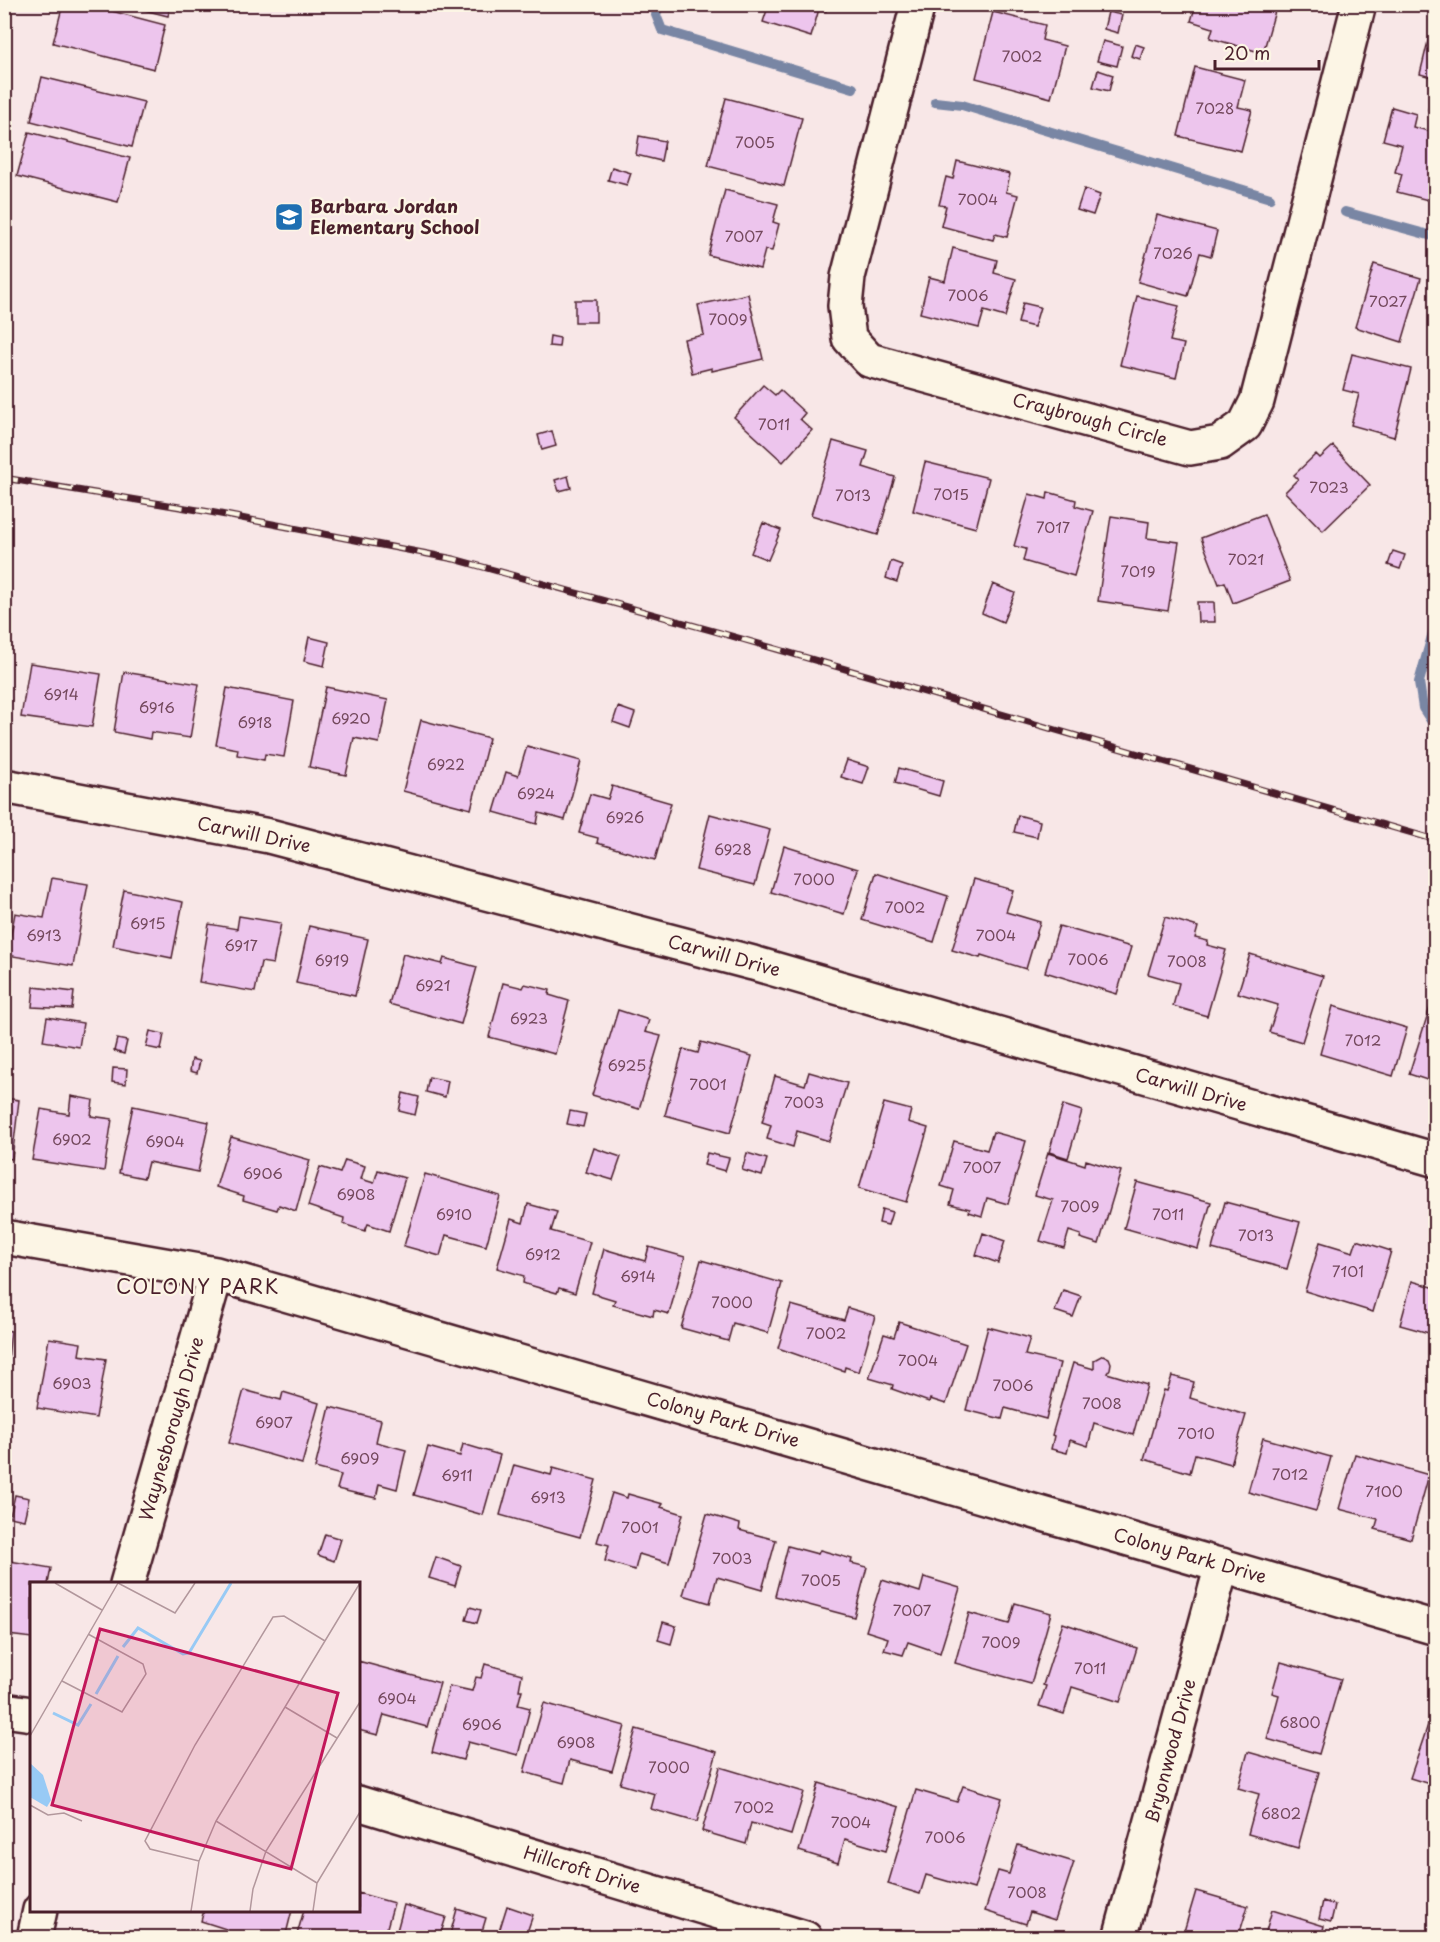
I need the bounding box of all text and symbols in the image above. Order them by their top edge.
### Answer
scale bar [1215,33,1318,71]
text: 20 m [1224,39,1270,66]
house number: 7002 [1002,44,1042,67]
house number: 7028 [1196,96,1234,119]
house number: 7005 [735,130,775,153]
house number: 7004 [958,187,998,210]
place label: Barbara Jordan Elementary School [310,192,480,240]
school or university icon: Barbara Jordan Elementary School [273,201,305,233]
house number: 7007 [725,224,764,247]
house number: 7026 [1153,241,1193,264]
house number: 7006 [948,283,988,306]
house number: 7027 [1369,289,1407,312]
house number: 7009 [708,307,748,330]
street label: Craybrough Circle [1010,385,1171,452]
house number: 7011 [758,412,790,435]
house number: 7023 [1309,475,1349,498]
house number: 7015 [933,482,969,505]
house number: 7013 [835,483,871,506]
house number: 7017 [1036,515,1070,538]
house number: 7021 [1228,547,1264,570]
house number: 7019 [1121,559,1155,582]
house number: 6914 [43,682,79,705]
house number: 6916 [139,695,175,718]
house number: 6920 [331,706,371,729]
house number: 6918 [238,710,272,733]
house number: 6922 [427,752,465,775]
house number: 6924 [517,781,555,804]
house number: 6926 [606,805,644,828]
street label: Carwill Drive [195,808,314,859]
house number: 6928 [714,837,752,860]
house number: 7000 [793,867,835,890]
house number: 7002 [885,895,925,918]
house number: 6915 [130,911,166,934]
house number: 6913 [26,923,62,946]
house number: 7004 [976,923,1016,946]
street label: Carwill Drive [665,927,784,983]
house number: 6917 [224,933,258,956]
house number: 7006 [1068,947,1108,970]
house number: 6919 [315,948,349,971]
house number: 7008 [1167,949,1207,972]
house number: 6921 [415,973,451,996]
house number: 6923 [510,1006,548,1029]
house number: 7012 [1345,1028,1381,1051]
house number: 6925 [608,1053,646,1076]
street label: Carwill Drive [1132,1060,1251,1117]
house number: 7001 [689,1072,727,1095]
house number: 7003 [784,1090,824,1113]
house number: 6902 [52,1127,92,1150]
house number: 6904 [145,1129,185,1152]
house number: 7007 [963,1155,1002,1178]
house number: 6906 [243,1161,283,1184]
house number: 6908 [337,1182,375,1205]
house number: 7009 [1060,1194,1100,1217]
house number: 6910 [436,1202,472,1225]
house number: 7011 [1152,1202,1184,1225]
house number: 7013 [1238,1223,1274,1246]
house number: 6912 [525,1242,561,1265]
house number: 7101 [1332,1259,1364,1282]
house number: 6914 [620,1264,656,1287]
district label: COLONY PARK [116,1271,280,1301]
house number: 7000 [711,1290,753,1313]
house number: 7002 [806,1321,846,1344]
street label: Waynesborough Drive [131,1333,210,1524]
house number: 7004 [898,1348,938,1371]
house number: 6903 [53,1371,91,1394]
house number: 7006 [993,1373,1033,1396]
street label: Colony Park Drive [644,1384,803,1453]
house number: 7008 [1082,1391,1122,1414]
house number: 6907 [255,1410,293,1433]
house number: 7010 [1177,1421,1215,1444]
house number: 6909 [341,1446,379,1469]
house number: 7012 [1272,1462,1308,1485]
house number: 6911 [441,1463,473,1486]
house number: 7100 [1365,1479,1403,1502]
house number: 6913 [530,1485,566,1508]
house number: 7001 [621,1515,659,1538]
street label: Colony Park Drive [1111,1520,1270,1589]
house number: 7003 [712,1546,752,1569]
house number: 7005 [801,1568,841,1591]
inset map [30,1582,360,1912]
house number: 7007 [893,1598,932,1621]
house number: 7009 [981,1630,1021,1653]
house number: 7011 [1074,1656,1106,1679]
street label: Bryonwood Drive [1137,1675,1202,1826]
house number: 6904 [377,1686,417,1709]
house number: 6800 [1279,1710,1321,1733]
house number: 6906 [462,1712,502,1735]
house number: 6908 [557,1730,595,1753]
house number: 7000 [648,1755,690,1778]
house number: 7002 [734,1795,774,1818]
house number: 6802 [1261,1801,1301,1824]
house number: 7004 [831,1810,871,1833]
house number: 7006 [925,1825,965,1848]
street label: Hillcroft Drive [521,1838,644,1899]
house number: 7008 [1007,1880,1047,1903]

